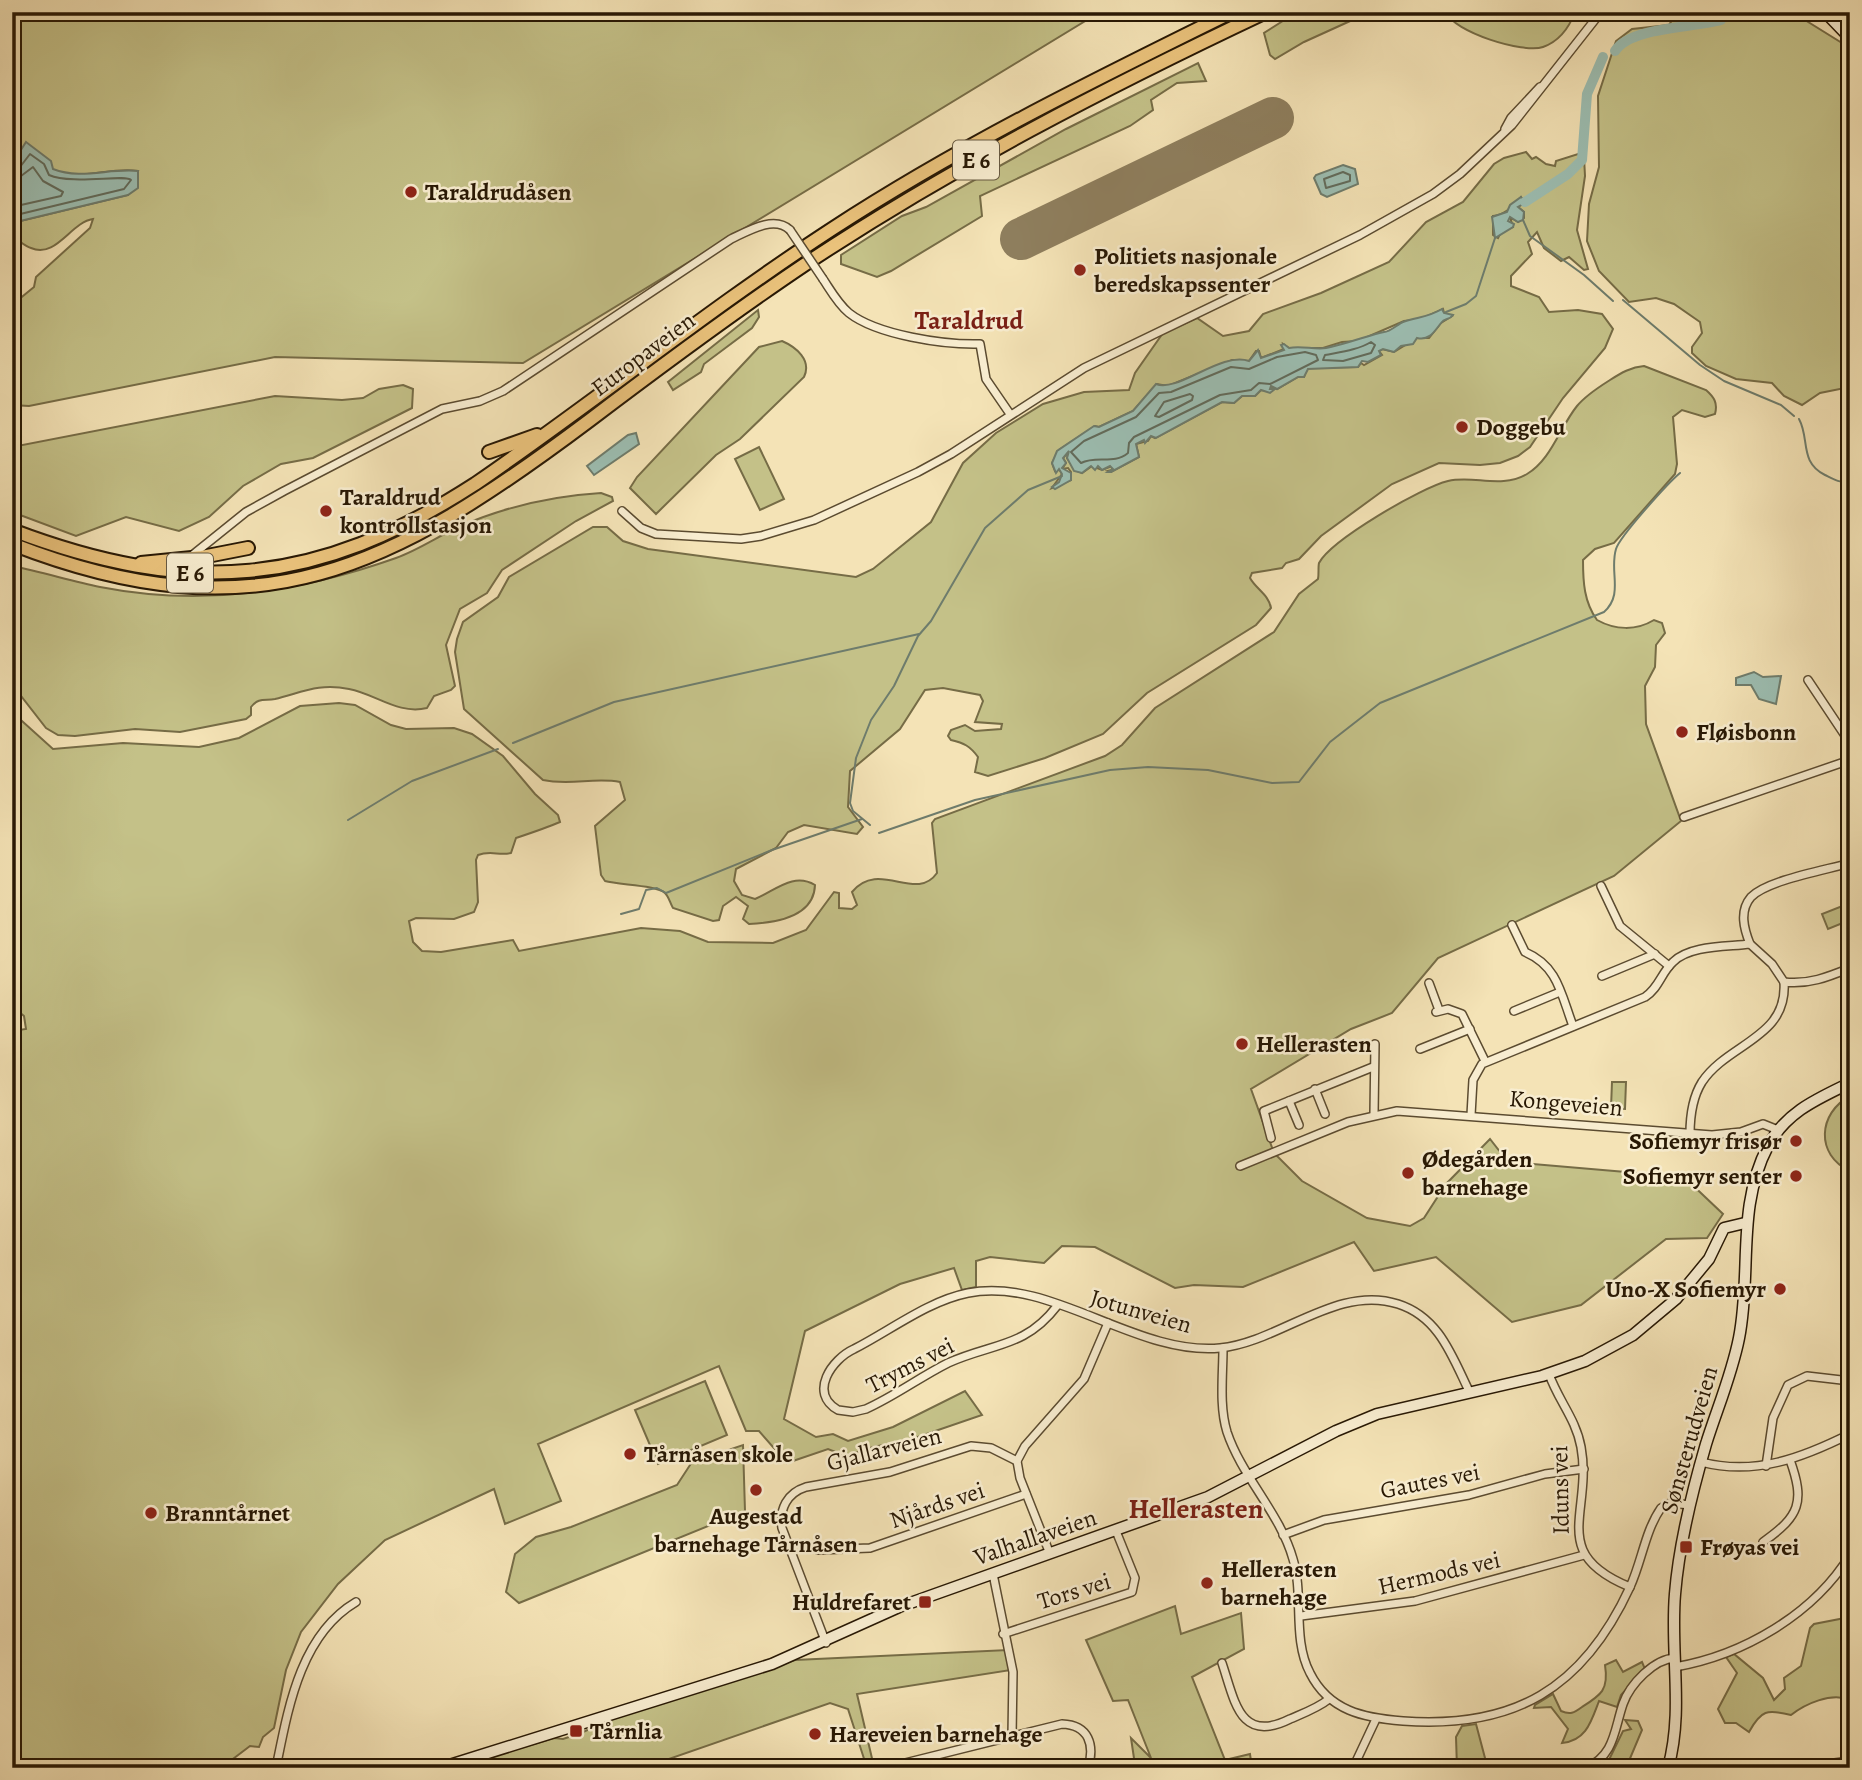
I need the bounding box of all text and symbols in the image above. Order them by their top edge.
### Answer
road number: E 6 [953,140,999,180]
place label: Taraldrudåsen [425,176,572,208]
marker: Taraldrudåsen [403,184,419,200]
place label: Politiets nasjonale beredskapssenter [1093,240,1277,300]
marker: Politiets nasjonale beredskapssenter [1072,262,1088,278]
district label: Taraldrud [915,303,1025,338]
street label: Europaveien [584,304,702,404]
place label: Doggebu [1476,411,1567,443]
marker: Doggebu [1454,419,1470,435]
place label: Taraldrud kontrollstasjon [340,481,493,541]
marker: Taraldrud kontrollstasjon [318,503,334,519]
road number: E 6 [167,554,213,593]
place label: Fløisbonn [1696,716,1797,748]
marker: Fløisbonn [1674,724,1690,740]
place label: Hellerasten [1256,1028,1372,1060]
marker: Hellerasten [1234,1036,1250,1052]
street label: Kongeveien [1508,1082,1624,1124]
place label: Sofiemyr frisør [1629,1125,1782,1157]
marker: Sofiemyr frisør [1788,1133,1804,1149]
place label: Ødegården barnehage [1421,1143,1533,1203]
place label: Sofiemyr senter [1623,1160,1782,1192]
marker: Ødegården barnehage [1400,1165,1416,1181]
marker: Sofiemyr senter [1788,1168,1804,1184]
place label: Uno-X Sofiemyr [1605,1273,1766,1305]
street label: Jotunveien [1087,1281,1195,1341]
marker: Uno-X Sofiemyr [1772,1281,1788,1297]
street label: Tryms vei [860,1329,960,1401]
street label: Sønsterudveien [1653,1362,1725,1518]
street label: Gjallarveien [823,1419,945,1479]
place label: Tårnåsen skole [644,1438,793,1470]
street label: Iduns vei [1543,1445,1577,1535]
marker: Tårnåsen skole [622,1446,638,1462]
street label: Gautes vei [1377,1456,1483,1506]
street label: Njårds vei [885,1474,989,1536]
marker: Augestad barnehage Tårnåsen [748,1482,764,1498]
district label: Hellerasten [1129,1490,1264,1528]
place label: Branntårnet [165,1497,290,1529]
place label: Augestad barnehage Tårnåsen [653,1500,858,1560]
street label: Valhallaveien [968,1501,1101,1573]
marker: Branntårnet [143,1505,159,1521]
place label: Frøyas vei [1700,1531,1799,1563]
marker: Frøyas vei [1678,1539,1694,1555]
street label: Hermods vei [1375,1543,1503,1603]
place label: Hellerasten barnehage [1220,1553,1337,1613]
street label: Tors vei [1033,1565,1115,1617]
marker: Hellerasten barnehage [1199,1575,1215,1591]
place label: Huldrefaret [792,1586,911,1618]
marker: Huldrefaret [917,1594,933,1610]
place label: Tårnlia [590,1715,663,1747]
place label: Hareveien barnehage [829,1718,1043,1750]
marker: Tårnlia [568,1723,584,1739]
marker: Hareveien barnehage [807,1726,823,1742]

